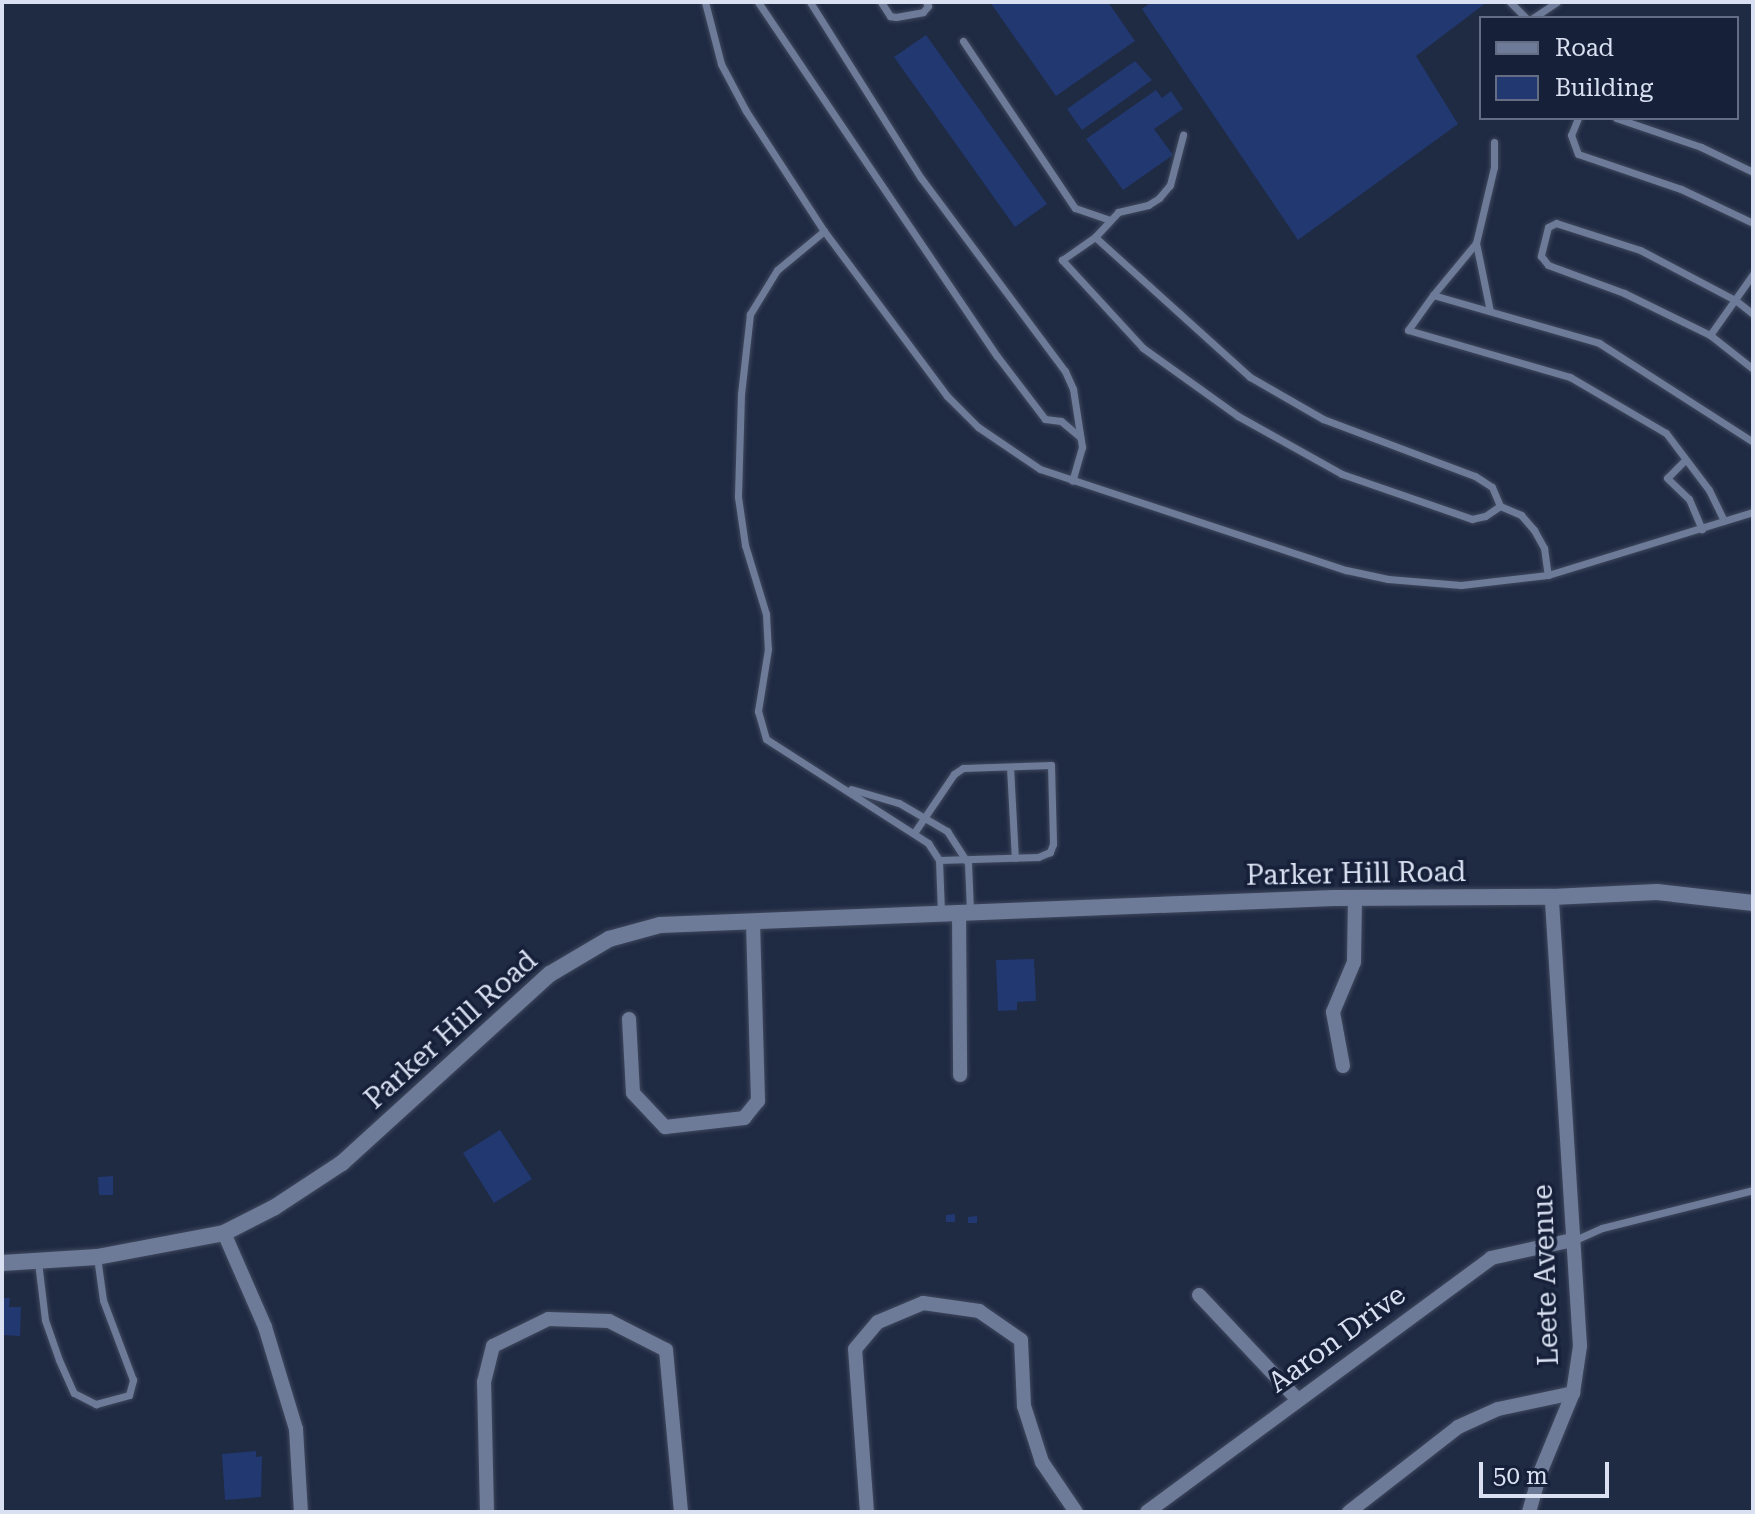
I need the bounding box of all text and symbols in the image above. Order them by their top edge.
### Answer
legend [1479,16,1739,120]
text: Road [1555,34,1614,62]
text: Building [1555,74,1653,102]
street label: Parker Hill Road [1246,855,1466,893]
street label: Parker Hill Road [358,944,544,1116]
street label: Leete Avenue [1526,1184,1566,1366]
street label: Aaron Drive [1262,1278,1412,1400]
scale bar [1483,1446,1613,1496]
text: 50 m [1493,1462,1548,1490]

